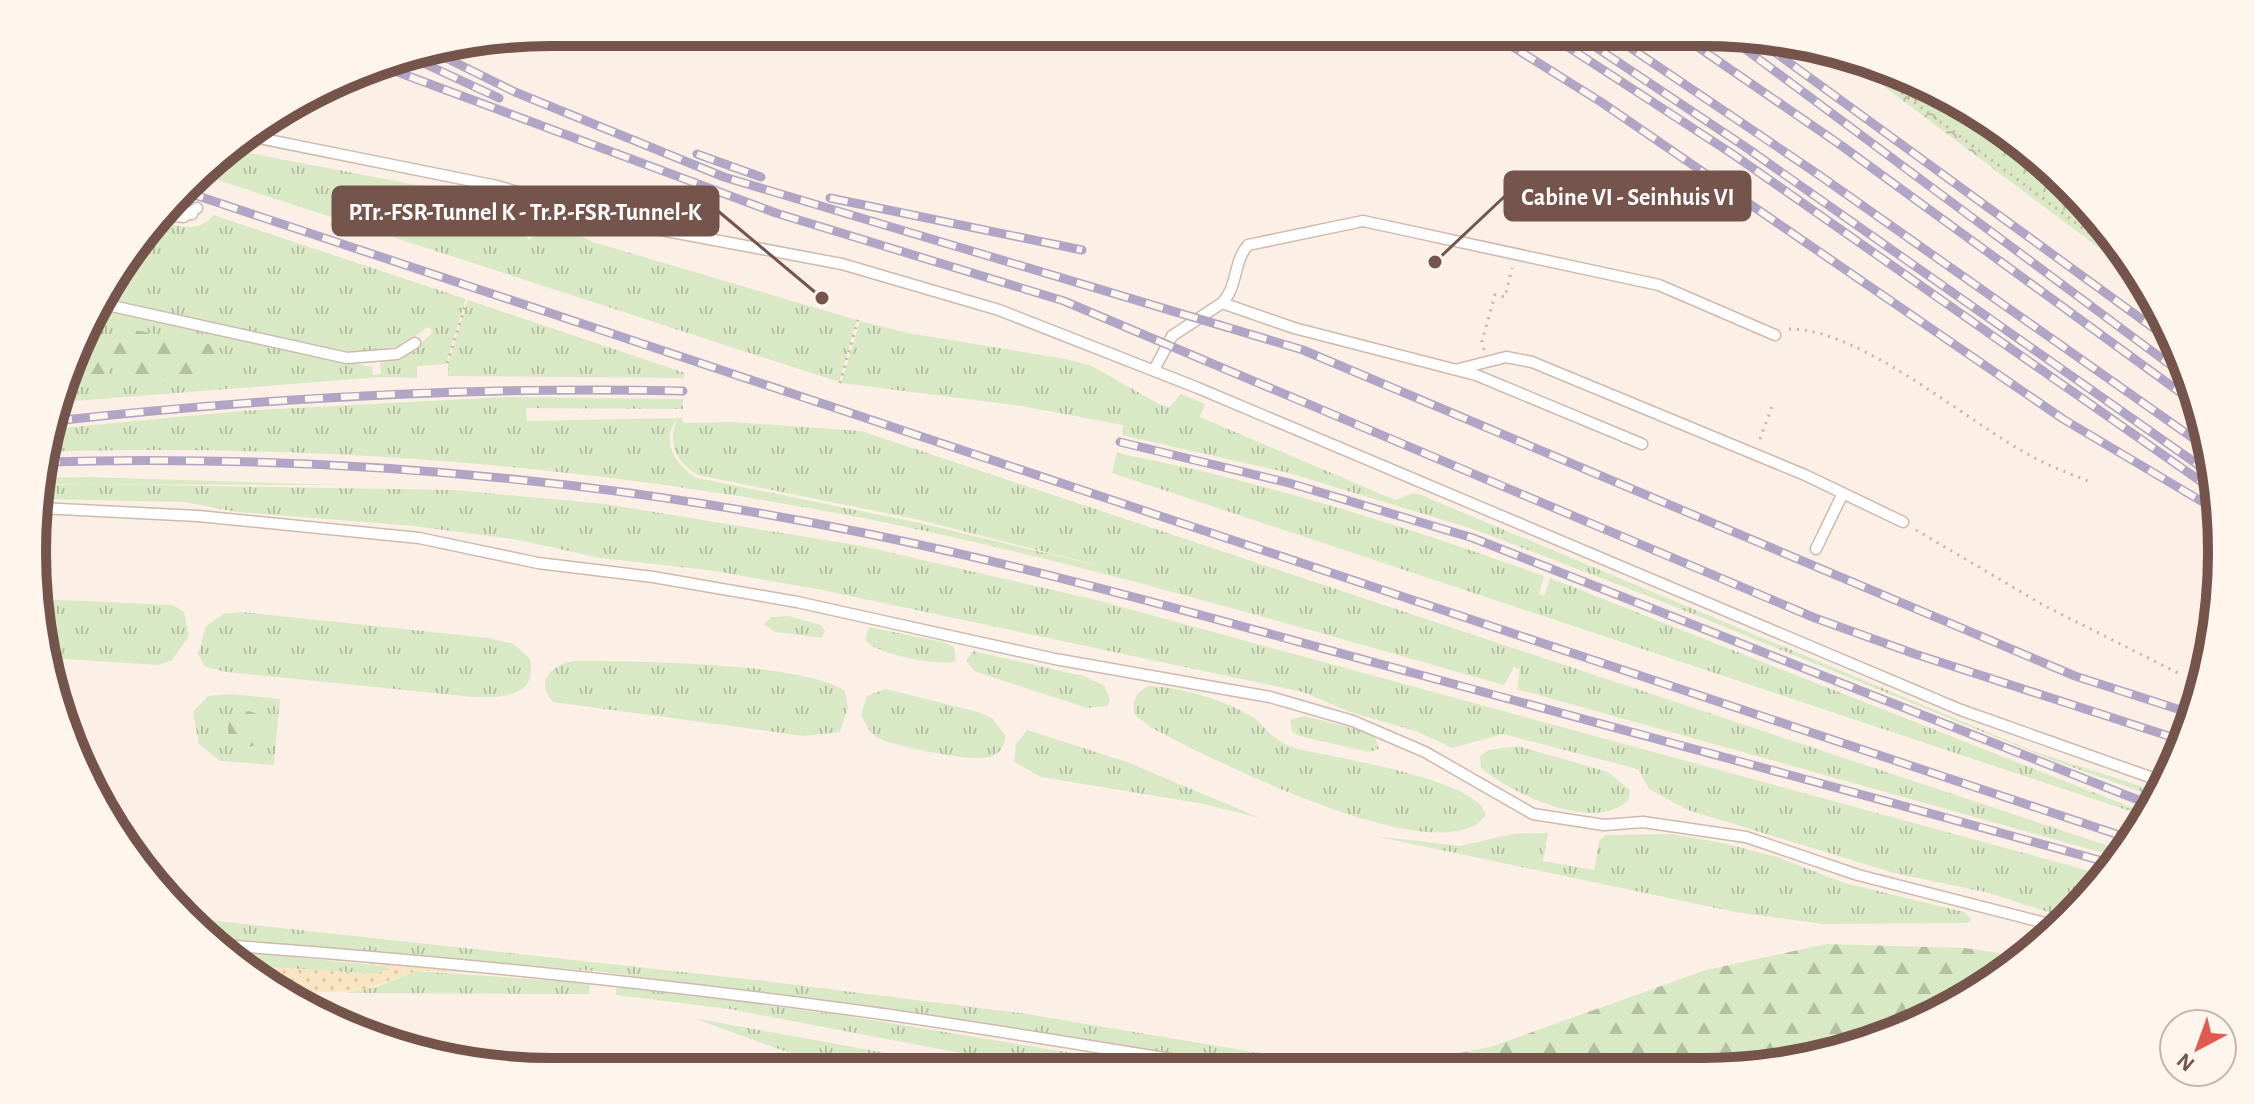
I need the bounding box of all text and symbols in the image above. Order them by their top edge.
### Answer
callout: Cabine VI - Seinhuis VI [1505,172,1750,220]
text: Cabine VI - Seinhuis VI [1521,186,1735,210]
callout: P.Tr.-FSR-Tunnel K - Tr.P.-FSR-Tunnel-K [333,187,718,235]
text: P.Tr.-FSR-Tunnel K - Tr.P.-FSR-Tunnel-K [349,201,702,225]
north arrow [2158,1008,2238,1088]
text: N [2173,1049,2199,1076]

